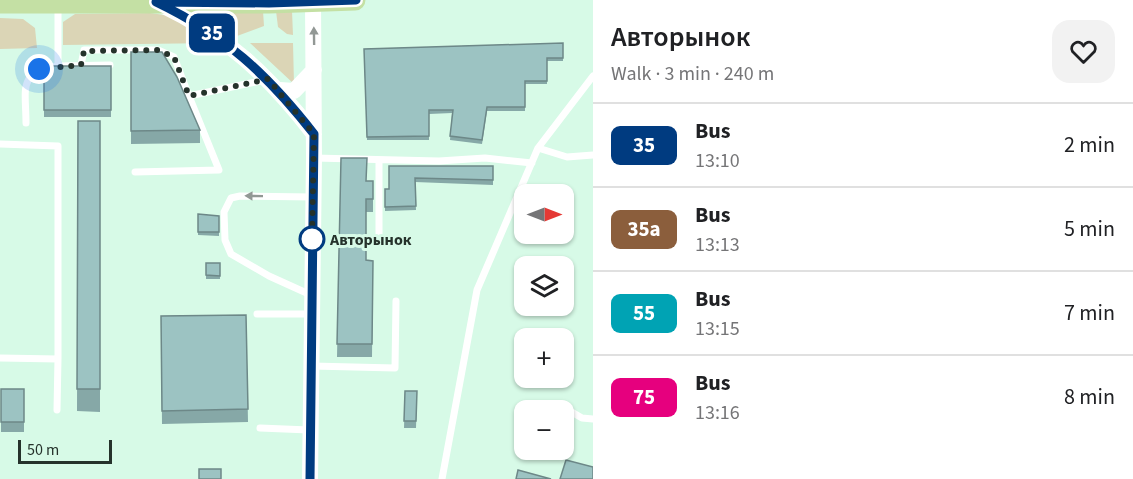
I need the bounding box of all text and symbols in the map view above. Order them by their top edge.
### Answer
line badge: 35 [185,14,239,52]
text: Авторынок [611,17,750,57]
text: 35 [201,18,223,48]
button: heart [1052,20,1115,83]
one-way arrow [309,26,319,45]
your location [24,54,54,84]
text: Walk · 3 min · 240 m [611,60,774,88]
text: Bus [695,115,731,147]
text: 2 min [1064,129,1115,161]
text: 35 [633,130,655,160]
text: 13:10 [695,147,740,175]
north arrow [514,184,574,244]
map controls [514,184,574,460]
one-way arrow [245,191,264,201]
text: Bus [695,199,731,231]
text: 5 min [1064,213,1115,245]
text: 35a [627,214,661,244]
marker: Авторынок [299,226,325,252]
place label: Авторынок [329,229,412,251]
text: 13:13 [695,231,740,259]
button: layers [514,256,574,316]
text: Bus [695,283,731,315]
text: 7 min [1064,297,1115,329]
text: 55 [633,298,655,328]
text: 13:15 [695,315,740,343]
button: + [514,328,574,388]
text: Bus [695,367,731,399]
text: 8 min [1064,381,1115,413]
text: 75 [633,382,655,412]
text: 13:16 [695,399,740,427]
button: − [514,400,574,460]
scale bar [18,437,112,464]
text: 50 m [27,439,59,461]

